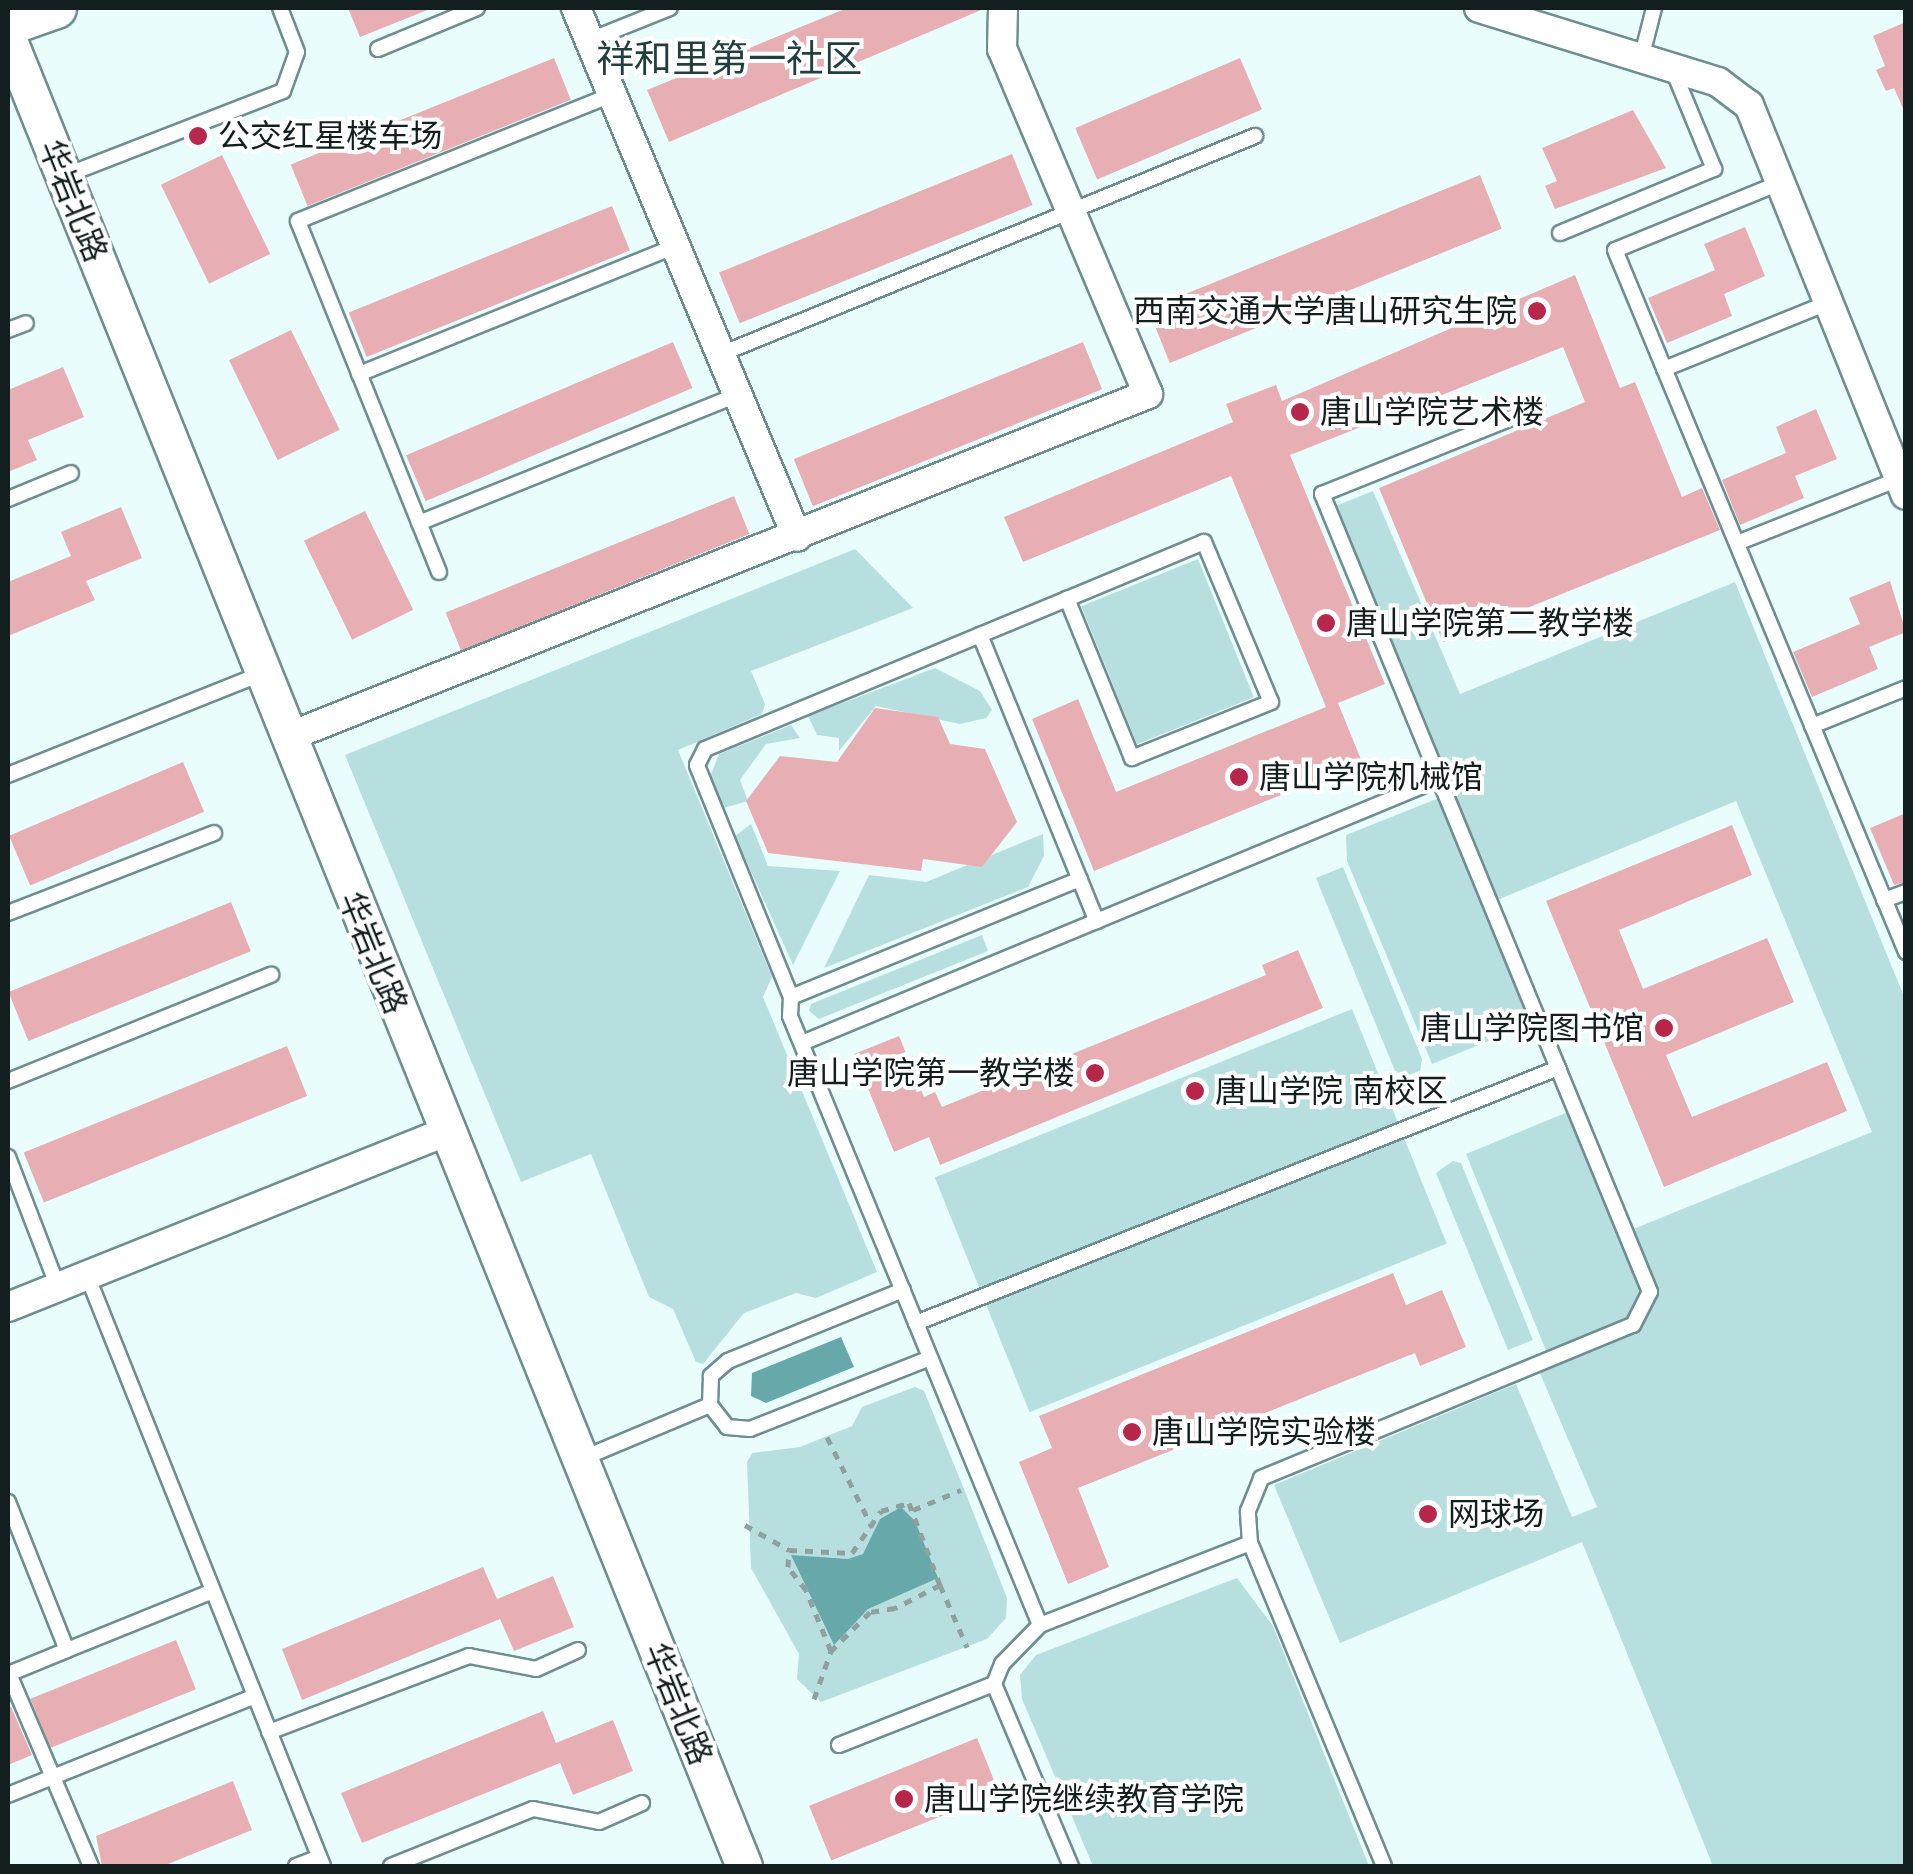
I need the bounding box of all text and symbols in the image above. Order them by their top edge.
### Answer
district label: 祥和里第一社区 [596,37,862,83]
place label: 公交红星楼车场 [218,117,442,155]
marker: 公交红星楼车场 [187,125,209,147]
street label: 华岩北路 [31,134,115,268]
place label: 西南交通大学唐山研究生院 [1133,292,1517,330]
marker: 西南交通大学唐山研究生院 [1526,300,1548,322]
place label: 唐山学院艺术楼 [1320,393,1544,431]
marker: 唐山学院艺术楼 [1289,401,1311,423]
place label: 唐山学院第二教学楼 [1346,604,1634,642]
marker: 唐山学院第二教学楼 [1315,612,1337,634]
place label: 唐山学院机械馆 [1259,758,1483,796]
marker: 唐山学院机械馆 [1228,766,1250,788]
street label: 华岩北路 [331,886,415,1020]
place label: 唐山学院图书馆 [1420,1009,1644,1047]
marker: 唐山学院图书馆 [1653,1017,1675,1039]
place label: 唐山学院第一教学楼 [787,1054,1075,1092]
marker: 唐山学院第一教学楼 [1084,1062,1106,1084]
place label: 唐山学院 南校区 [1215,1072,1448,1110]
marker: 唐山学院 南校区 [1184,1080,1206,1102]
place label: 唐山学院实验楼 [1152,1413,1376,1451]
marker: 唐山学院实验楼 [1121,1421,1143,1443]
place label: 网球场 [1448,1495,1544,1533]
marker: 网球场 [1417,1503,1439,1525]
street label: 华岩北路 [636,1637,720,1771]
place label: 唐山学院继续教育学院 [924,1780,1244,1818]
marker: 唐山学院继续教育学院 [893,1788,915,1810]

